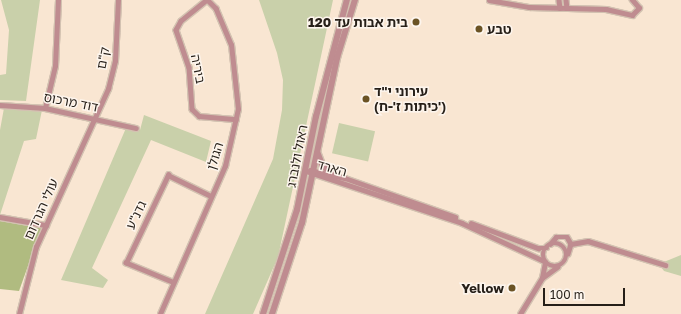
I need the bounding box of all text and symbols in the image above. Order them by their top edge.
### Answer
place label: בית אבות עד 120 [308,14,408,30]
marker: בית אבות עד 120 [411,17,421,27]
place label: טבע [487,21,511,37]
marker: טבע [474,24,484,34]
street label: ק"ם [93,46,113,70]
street label: ביריה [188,53,208,85]
place label: עירוני י"ד (כיתות ז'-ח') [374,84,446,115]
street label: דוד מרכוס [42,89,100,115]
marker: עירוני י"ד (כיתות ז'-ח') [361,94,371,104]
street label: ראול ולנברג [283,123,311,189]
street label: הגולן [203,140,227,172]
street label: הארד [315,156,349,180]
street label: עולי הגרדום [21,176,61,242]
street label: גדנ"ע [122,198,150,232]
place label: Yellow [461,280,504,296]
scale bar [545,280,627,306]
marker: Yellow [507,283,517,293]
text: 100 m [550,287,584,302]

